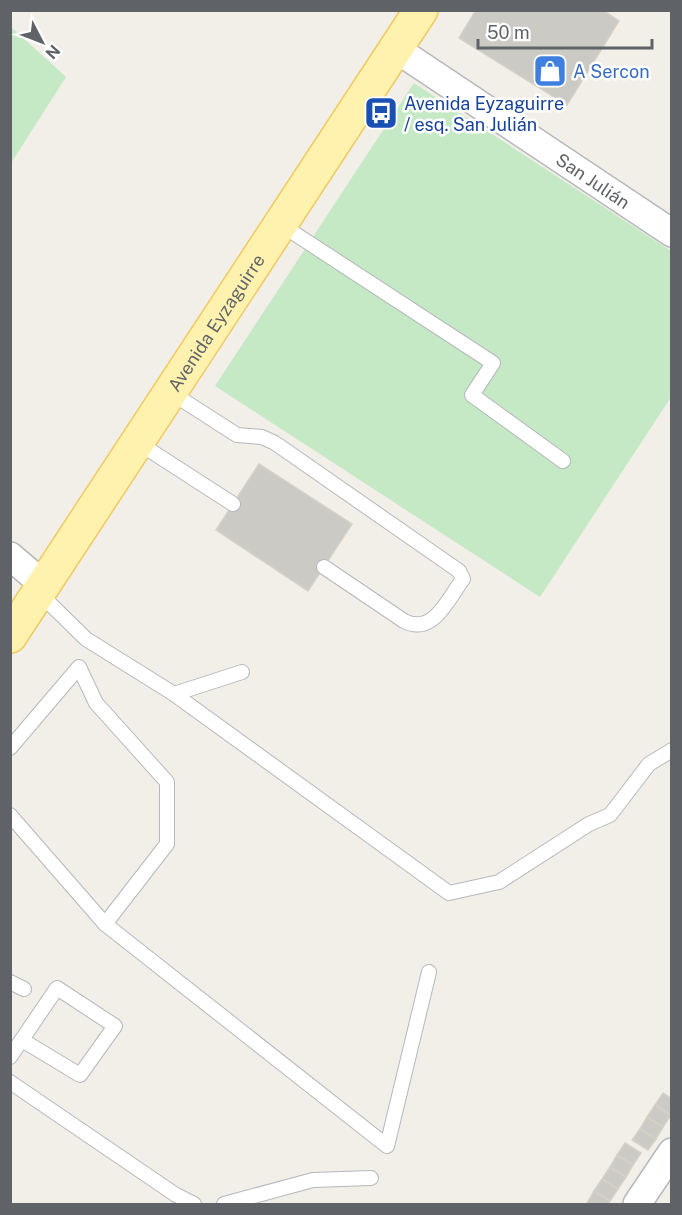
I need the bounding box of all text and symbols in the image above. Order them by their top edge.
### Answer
north arrow [12,12,72,72]
scale bar [478,12,652,50]
text: 50 m [487,22,530,43]
text: N [42,41,64,63]
shop icon: A Sercon [532,53,568,89]
place label: A Sercon [573,61,650,82]
place label: Avenida Eyzaguirre / esq. San Julián [404,93,564,135]
bus stop icon: Avenida Eyzaguirre / esq. San Julián [363,95,399,131]
street label: San Julián [552,148,634,213]
street label: Avenida Eyzaguirre [163,250,269,395]

